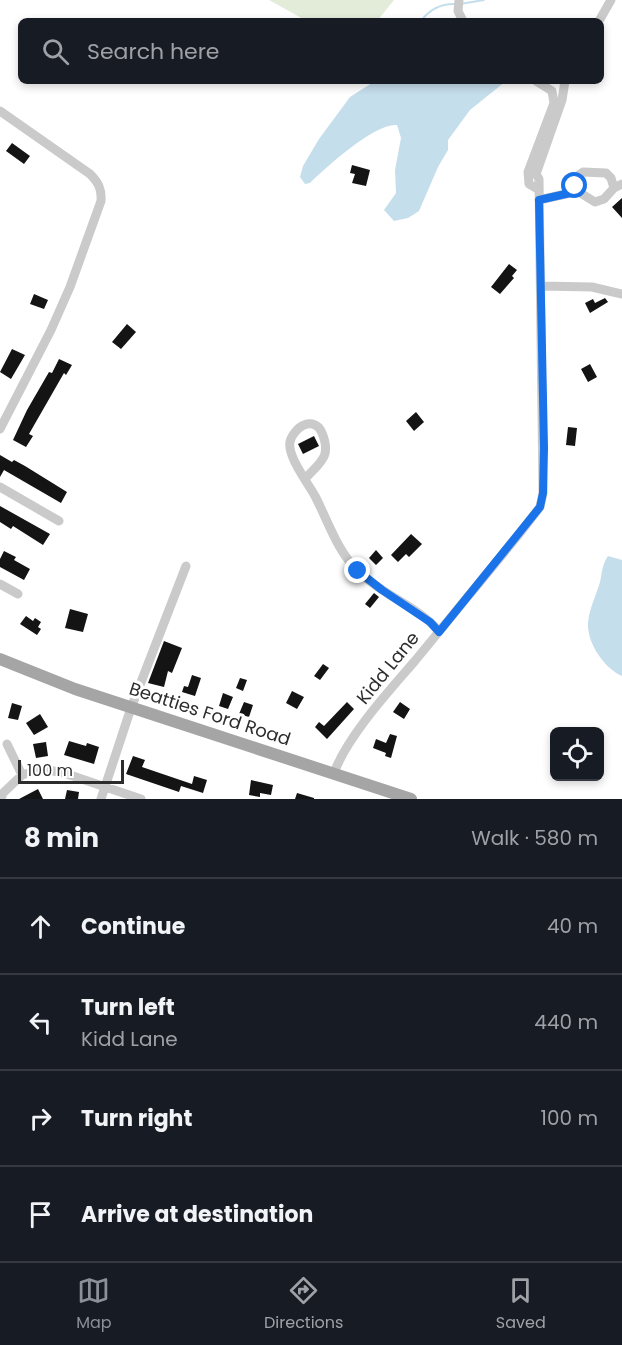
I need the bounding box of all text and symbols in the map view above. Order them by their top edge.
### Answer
search box [18,18,604,84]
icon: search [39,35,72,68]
text: Search here [87,36,220,67]
route start [561,172,587,198]
route end [344,557,370,583]
street label: Kidd Lane [351,626,425,709]
street label: Beatties Ford Road [126,676,294,751]
map controls [550,727,604,781]
button: locate [550,727,604,781]
scale bar [18,757,124,784]
text: 100 m [27,759,73,782]
text: 8 min [24,820,99,856]
text: Walk · 580 m [471,824,598,852]
icon: ahead [24,910,57,943]
text: Continue [81,911,185,942]
text: 40 m [547,912,598,940]
text: Turn left [81,992,175,1023]
icon: left [24,1006,57,1039]
text: 440 m [534,1008,598,1036]
text: Kidd Lane [81,1025,178,1053]
icon: right [24,1102,57,1135]
text: Turn right [81,1103,192,1134]
text: 100 m [541,1104,598,1132]
icon: arrive [24,1198,57,1231]
text: Arrive at destination [81,1199,313,1230]
tab: Map [76,1274,112,1335]
tab: Directions [264,1274,343,1335]
tab: Saved [496,1274,546,1335]

